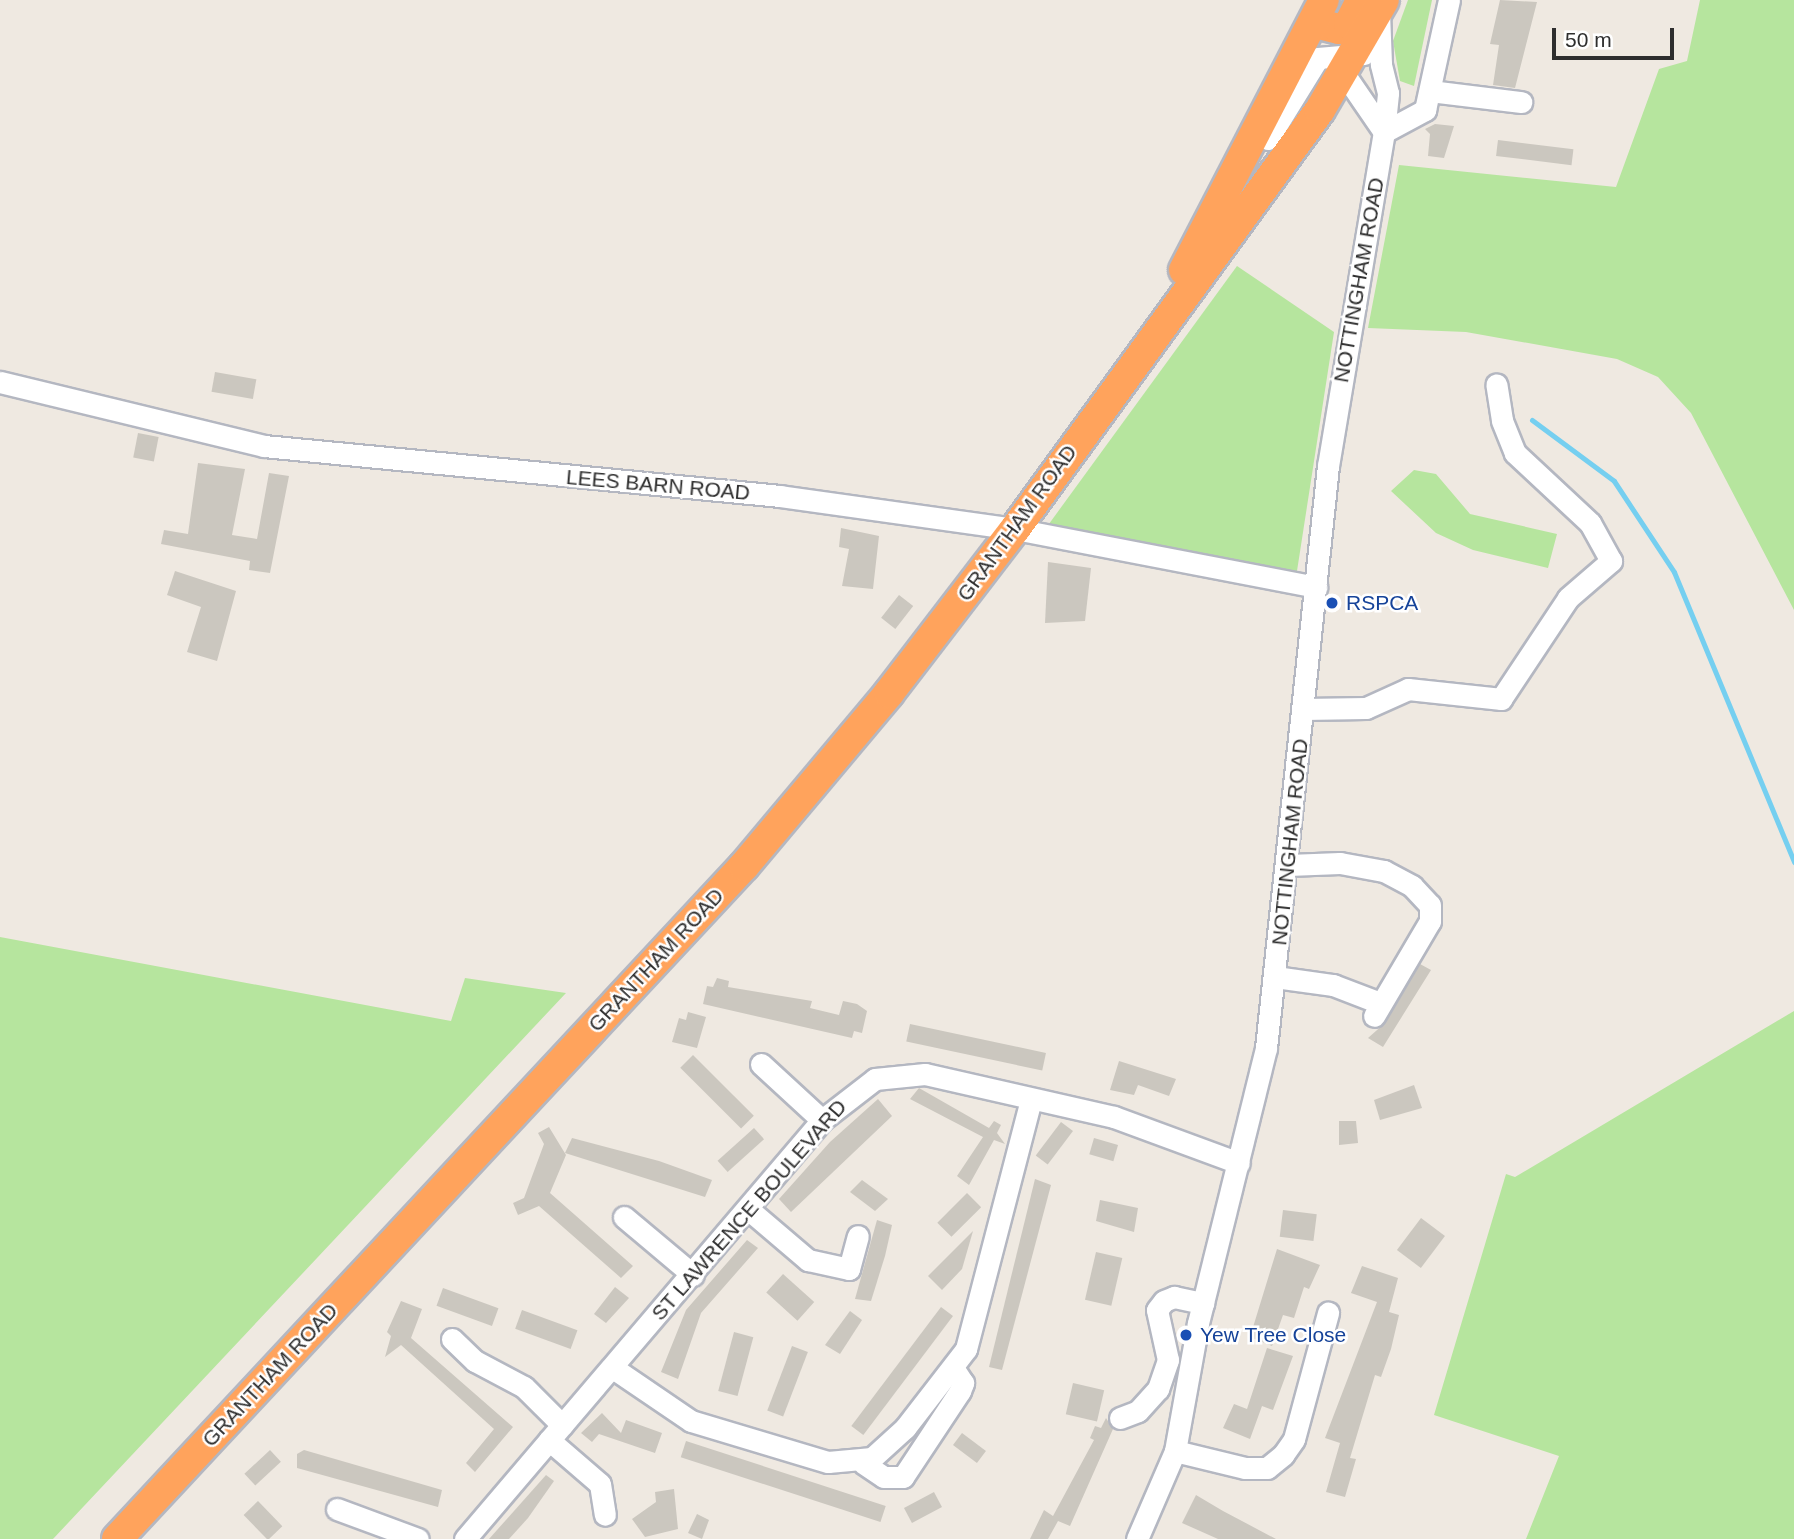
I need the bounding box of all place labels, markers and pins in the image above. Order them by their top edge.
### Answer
place label: RSPCA [1346,590,1418,616]
marker: RSPCA [1324,595,1340,611]
place label: Yew Tree Close [1200,1322,1347,1348]
marker: Yew Tree Close [1178,1327,1194,1343]

